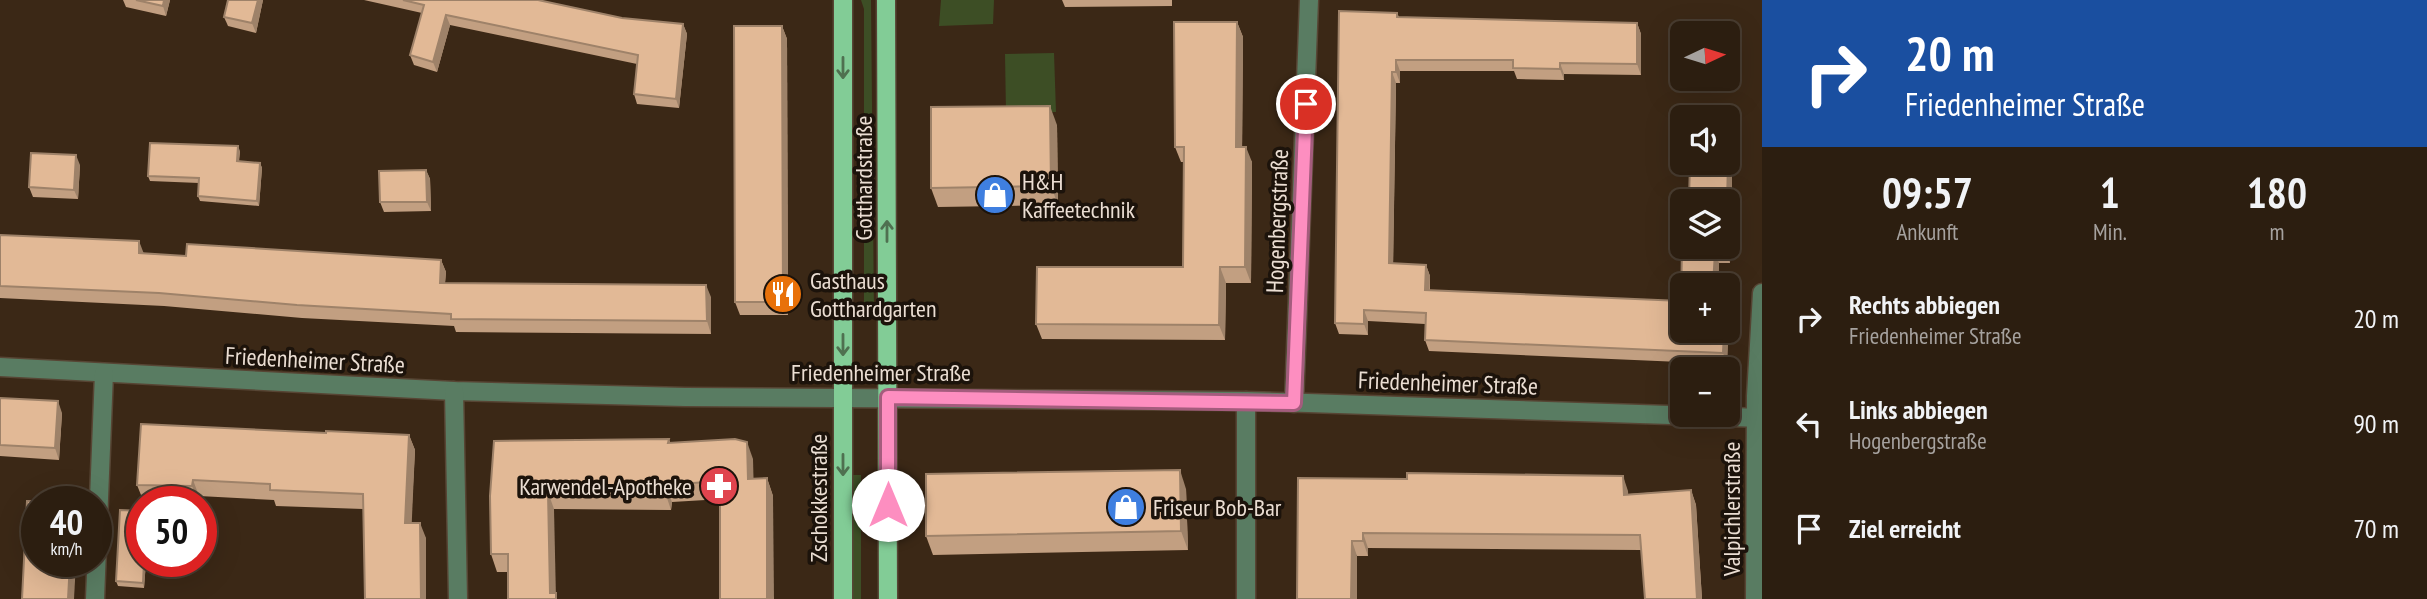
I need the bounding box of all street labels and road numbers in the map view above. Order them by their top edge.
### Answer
street label: Gotthardstraße [848,115,879,241]
street label: Hogenbergstraße [1259,149,1295,293]
street label: Friedenheimer Straße [224,340,406,380]
street label: Friedenheimer Straße [791,357,971,388]
street label: Friedenheimer Straße [1358,364,1538,402]
street label: Zschokkestraße [803,434,834,562]
street label: Valpichlerstraße [1716,442,1747,577]

